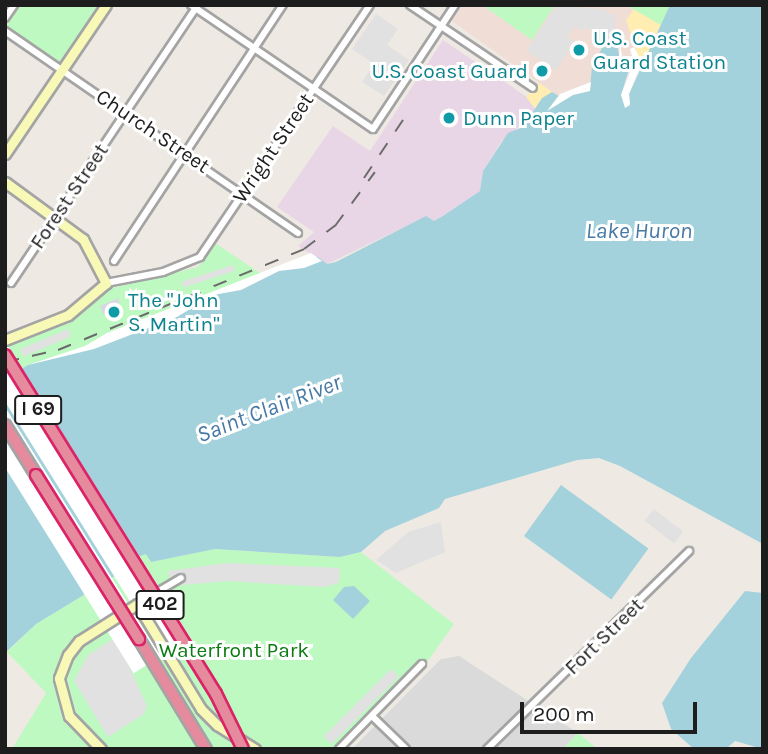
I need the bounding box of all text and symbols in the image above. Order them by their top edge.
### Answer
place label: U.S. Coast Guard Station [593,25,726,75]
marker: U.S. Coast Guard Station [571,42,587,58]
place label: U.S. Coast Guard [371,58,528,84]
marker: U.S. Coast Guard [534,63,550,79]
street label: Church Street [91,84,215,178]
street label: Wright Street [227,88,319,208]
place label: Dunn Paper [463,105,574,131]
marker: Dunn Paper [441,110,457,126]
street label: Forest Street [24,138,114,254]
water label: Lake Huron [586,217,692,245]
place label: The "John S. Martin" [128,287,220,337]
marker: The "John S. Martin" [106,304,122,320]
water label: Saint Clair River [193,369,345,449]
road number: I 69 [14,394,62,426]
road number: 402 [136,590,184,620]
street label: Fort Street [559,592,649,680]
park label: Waterfront Park [159,637,309,663]
scale bar [523,688,700,732]
text: 200 m [533,702,595,726]

